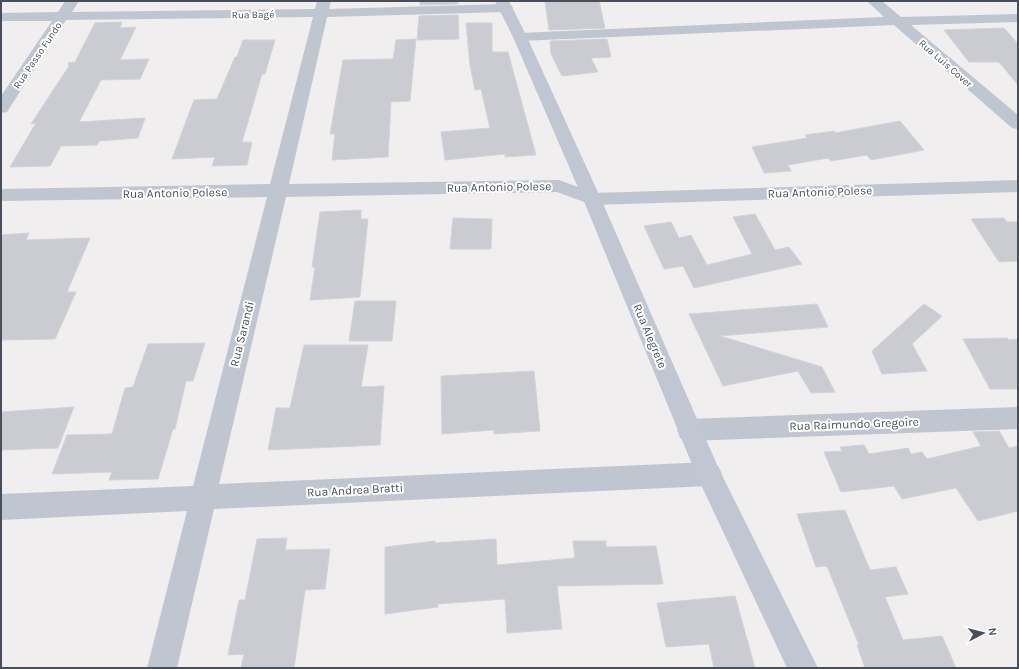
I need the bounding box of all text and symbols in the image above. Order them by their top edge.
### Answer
street label: Rua Bagé [232,9,274,21]
street label: Rua Passo Fundo [11,20,65,91]
street label: Rua Luis Cover [916,37,975,90]
street label: Rua Antonio Polese [447,179,551,195]
street label: Rua Antonio Polese [767,183,873,201]
street label: Rua Antonio Polese [123,185,227,201]
street label: Rua Sarandi [227,300,257,368]
street label: Rua Alegrete [630,302,670,370]
street label: Rua Raimundo Gregoire [789,415,919,433]
street label: Rua Andrea Bratti [307,480,403,500]
north arrow [963,613,1003,653]
text: N [985,627,999,637]

